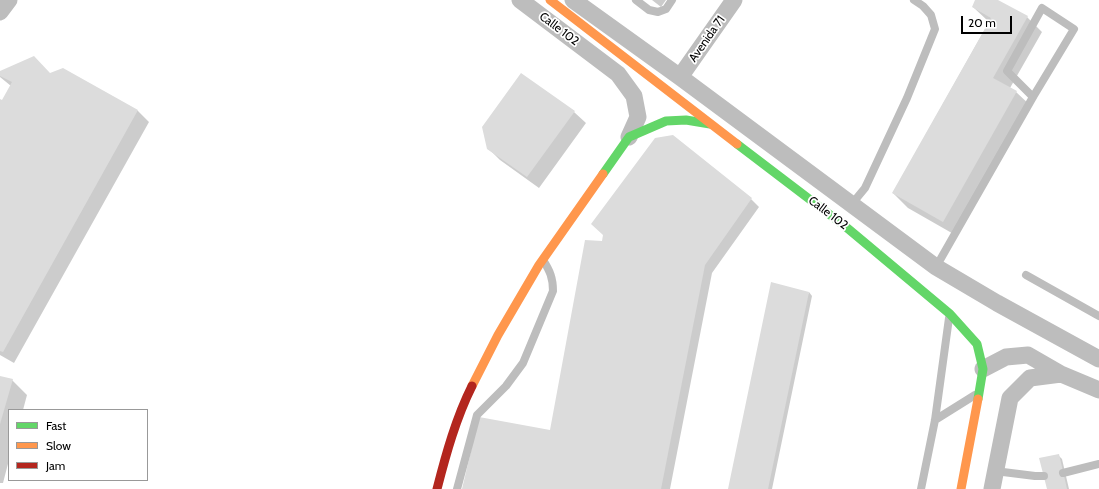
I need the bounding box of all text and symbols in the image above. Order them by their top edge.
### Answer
scale bar [963,8,1014,34]
street label: Calle 102 [536,9,582,49]
street label: Avenida 71 [686,13,728,65]
text: 20 m [968,15,996,30]
street label: Calle 102 [805,193,851,233]
legend [8,409,148,481]
text: Fast [46,418,66,433]
text: Slow [46,438,71,453]
text: Jam [46,458,65,473]

